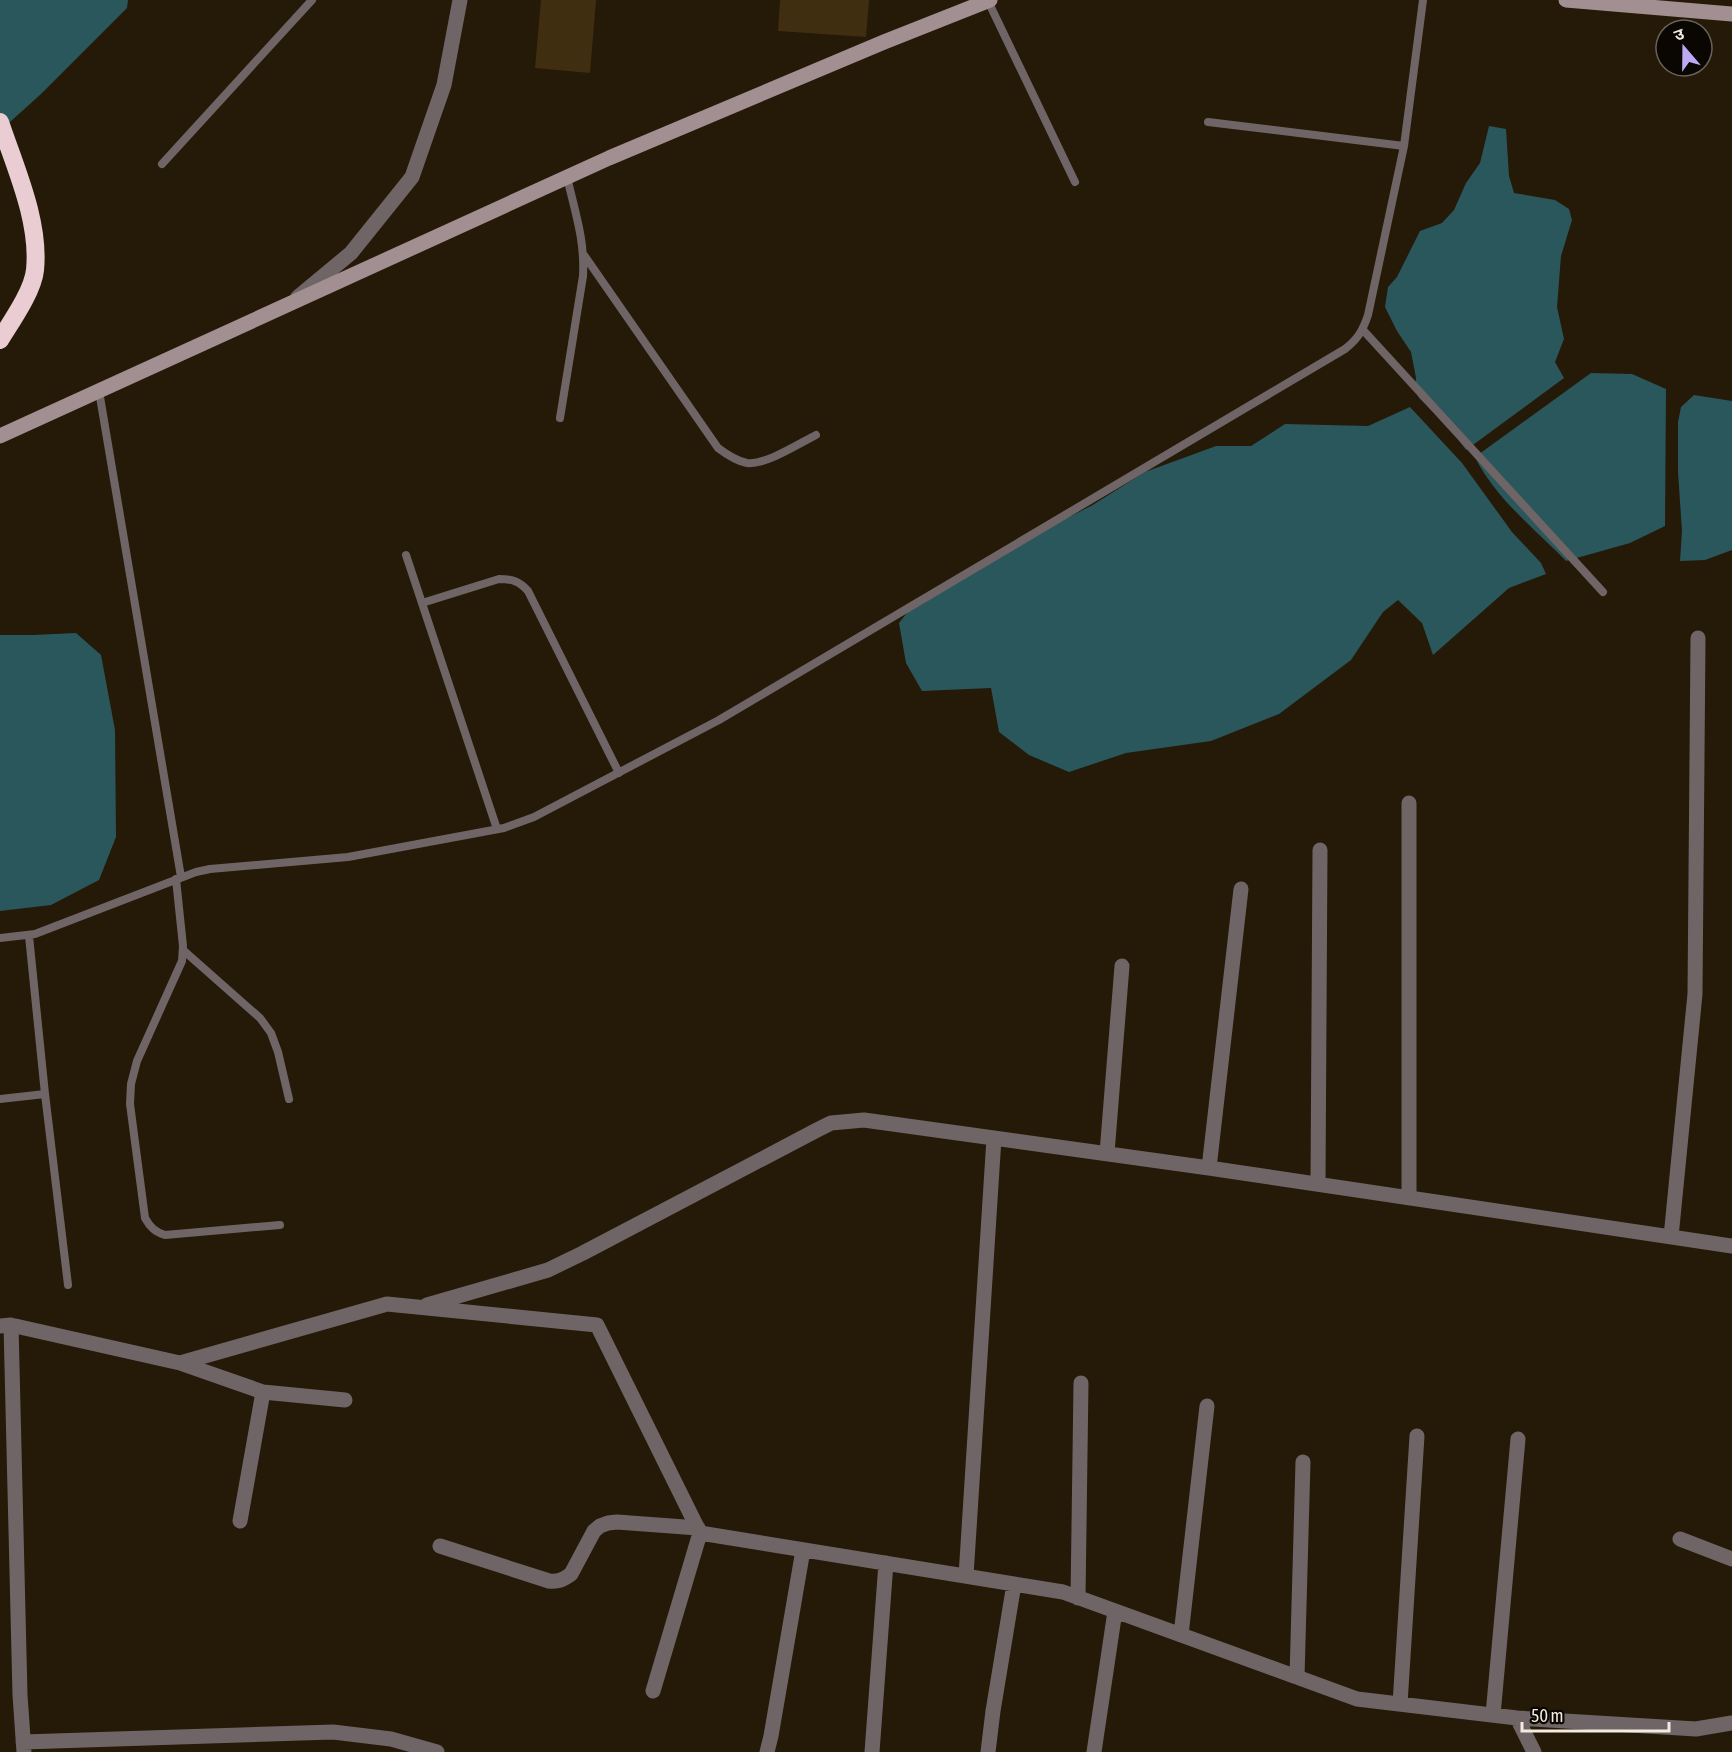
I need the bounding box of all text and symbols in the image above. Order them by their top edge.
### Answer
north arrow [1654,18,1714,78]
text: उ [1671,24,1687,44]
scale bar [1522,1695,1669,1733]
text: 50 m [1531,1705,1563,1726]

